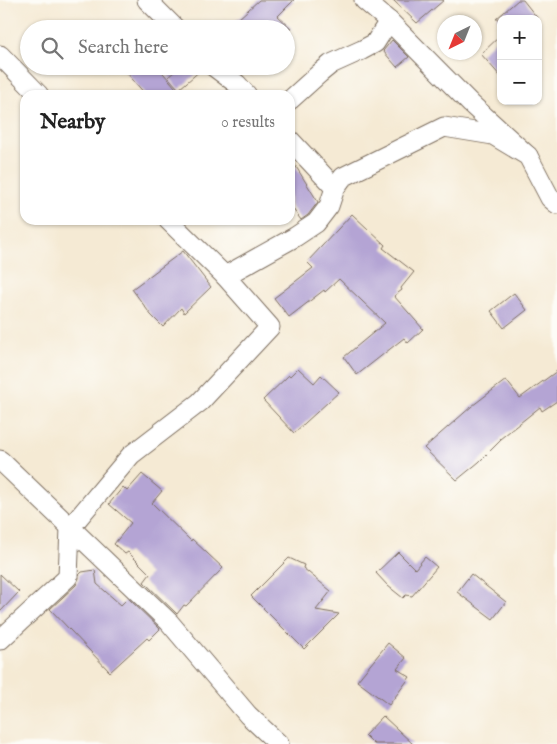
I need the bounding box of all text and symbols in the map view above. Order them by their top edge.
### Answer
north arrow [437,15,482,60]
map controls [497,15,542,105]
button: + [497,15,542,60]
search box [20,20,295,75]
icon: search [38,34,66,62]
text: Search here [78,36,169,60]
button: − [497,60,542,105]
text: Nearby [40,109,105,136]
text: 0 results [221,113,275,133]

